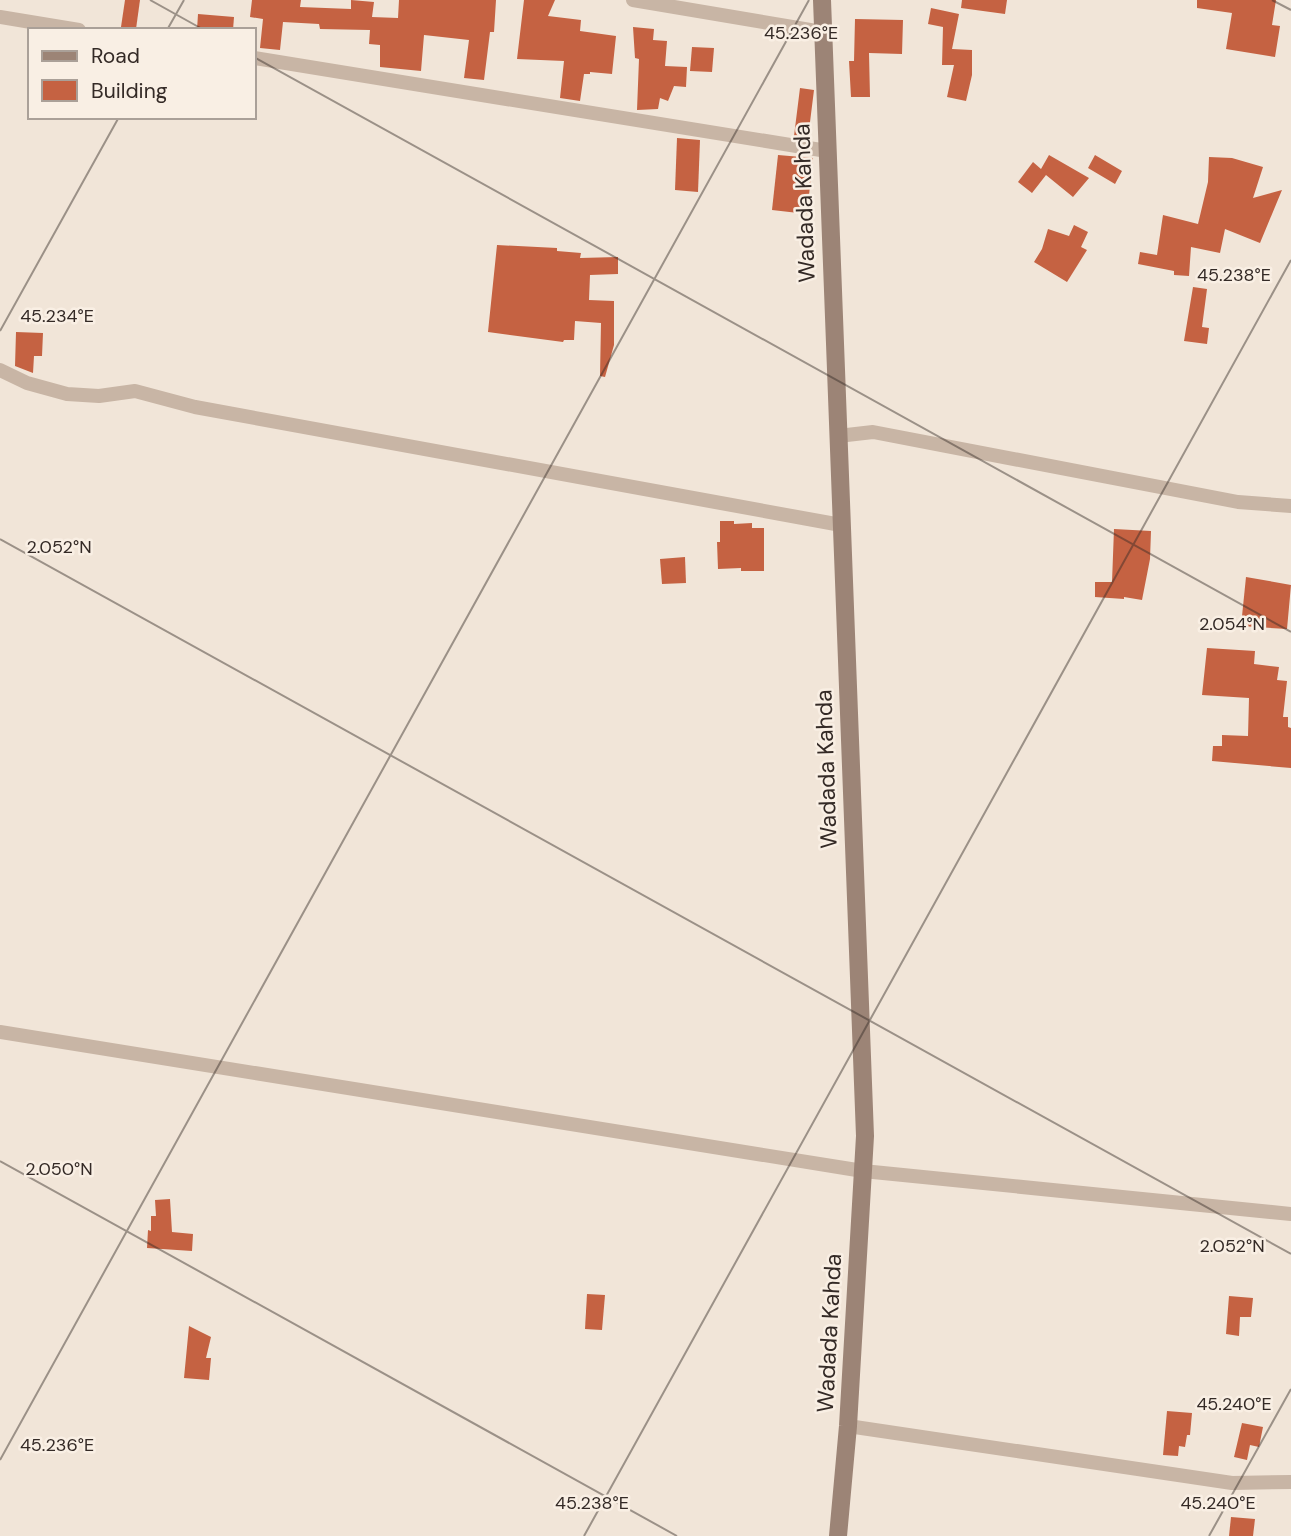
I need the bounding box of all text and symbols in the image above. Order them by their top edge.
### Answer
text: 45.236°E [764,21,838,45]
legend [28,28,256,119]
text: Road [91,42,140,70]
text: Building [91,77,168,105]
street label: Wadada Kahda [786,123,822,283]
text: 45.238°E [1197,263,1271,287]
text: 45.234°E [20,304,94,328]
text: 2.052°N [26,535,92,559]
text: 2.054°N [1199,612,1265,636]
street label: Wadada Kahda [808,689,844,849]
text: 2.050°N [25,1157,93,1181]
text: 2.052°N [1199,1234,1265,1258]
street label: Wadada Kahda [810,1253,848,1413]
text: 45.240°E [1196,1392,1272,1416]
text: 45.236°E [20,1433,94,1457]
text: 45.238°E [555,1491,629,1515]
text: 45.240°E [1180,1491,1256,1515]

